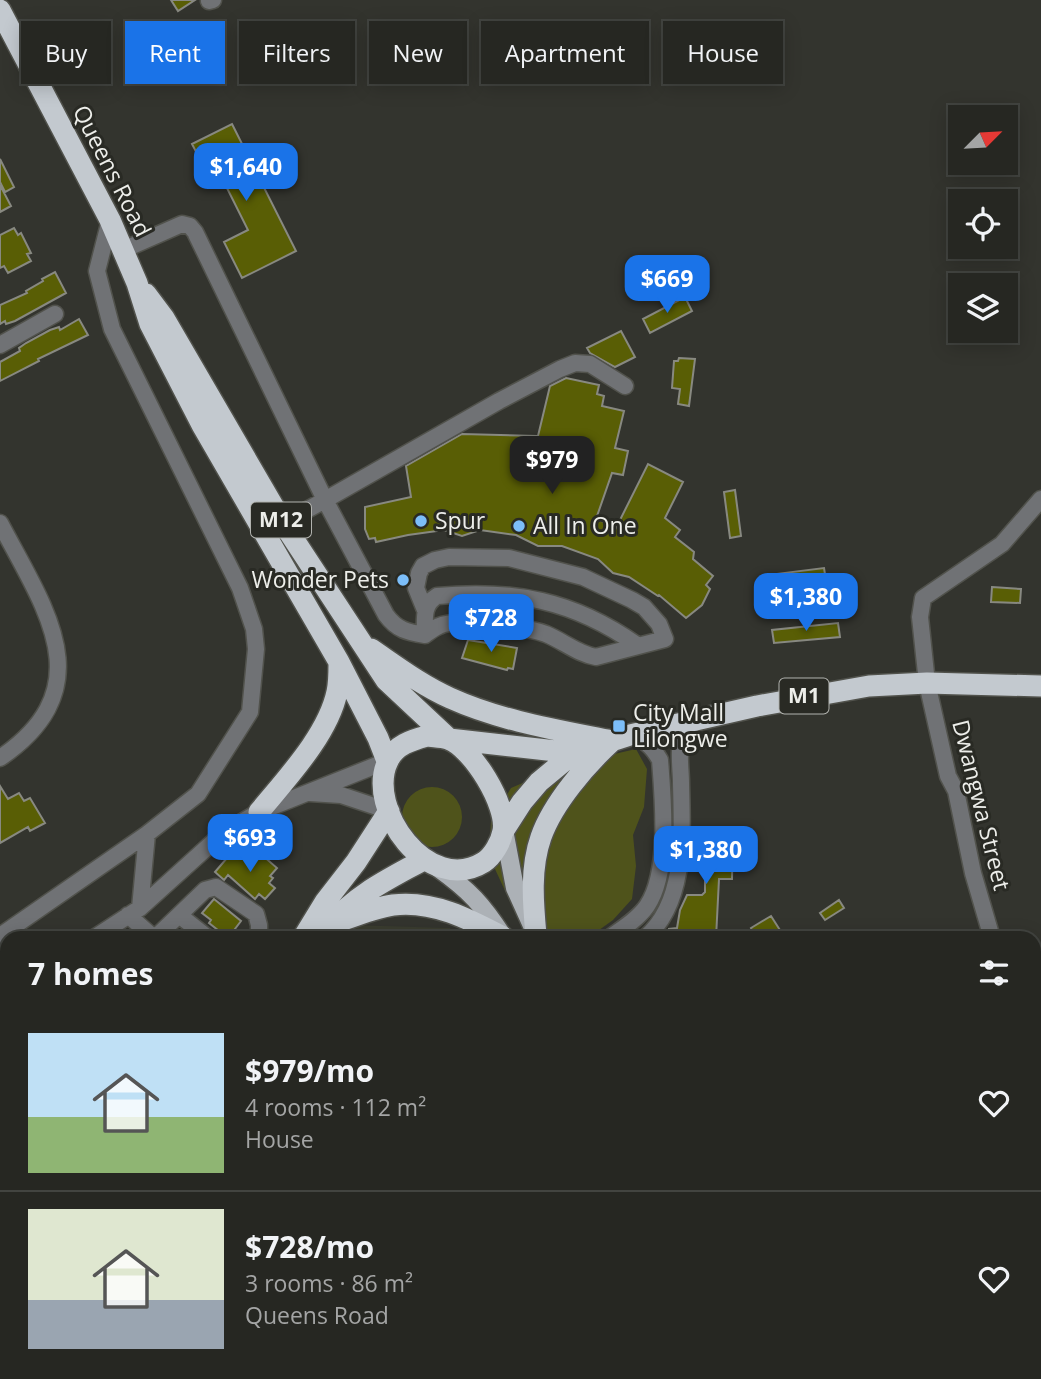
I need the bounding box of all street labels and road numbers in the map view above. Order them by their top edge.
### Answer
street label: Queens Road [66,99,160,242]
road number: M12 [251,503,311,538]
road number: M1 [780,678,828,714]
street label: Dwangwa Street [945,716,1019,893]

